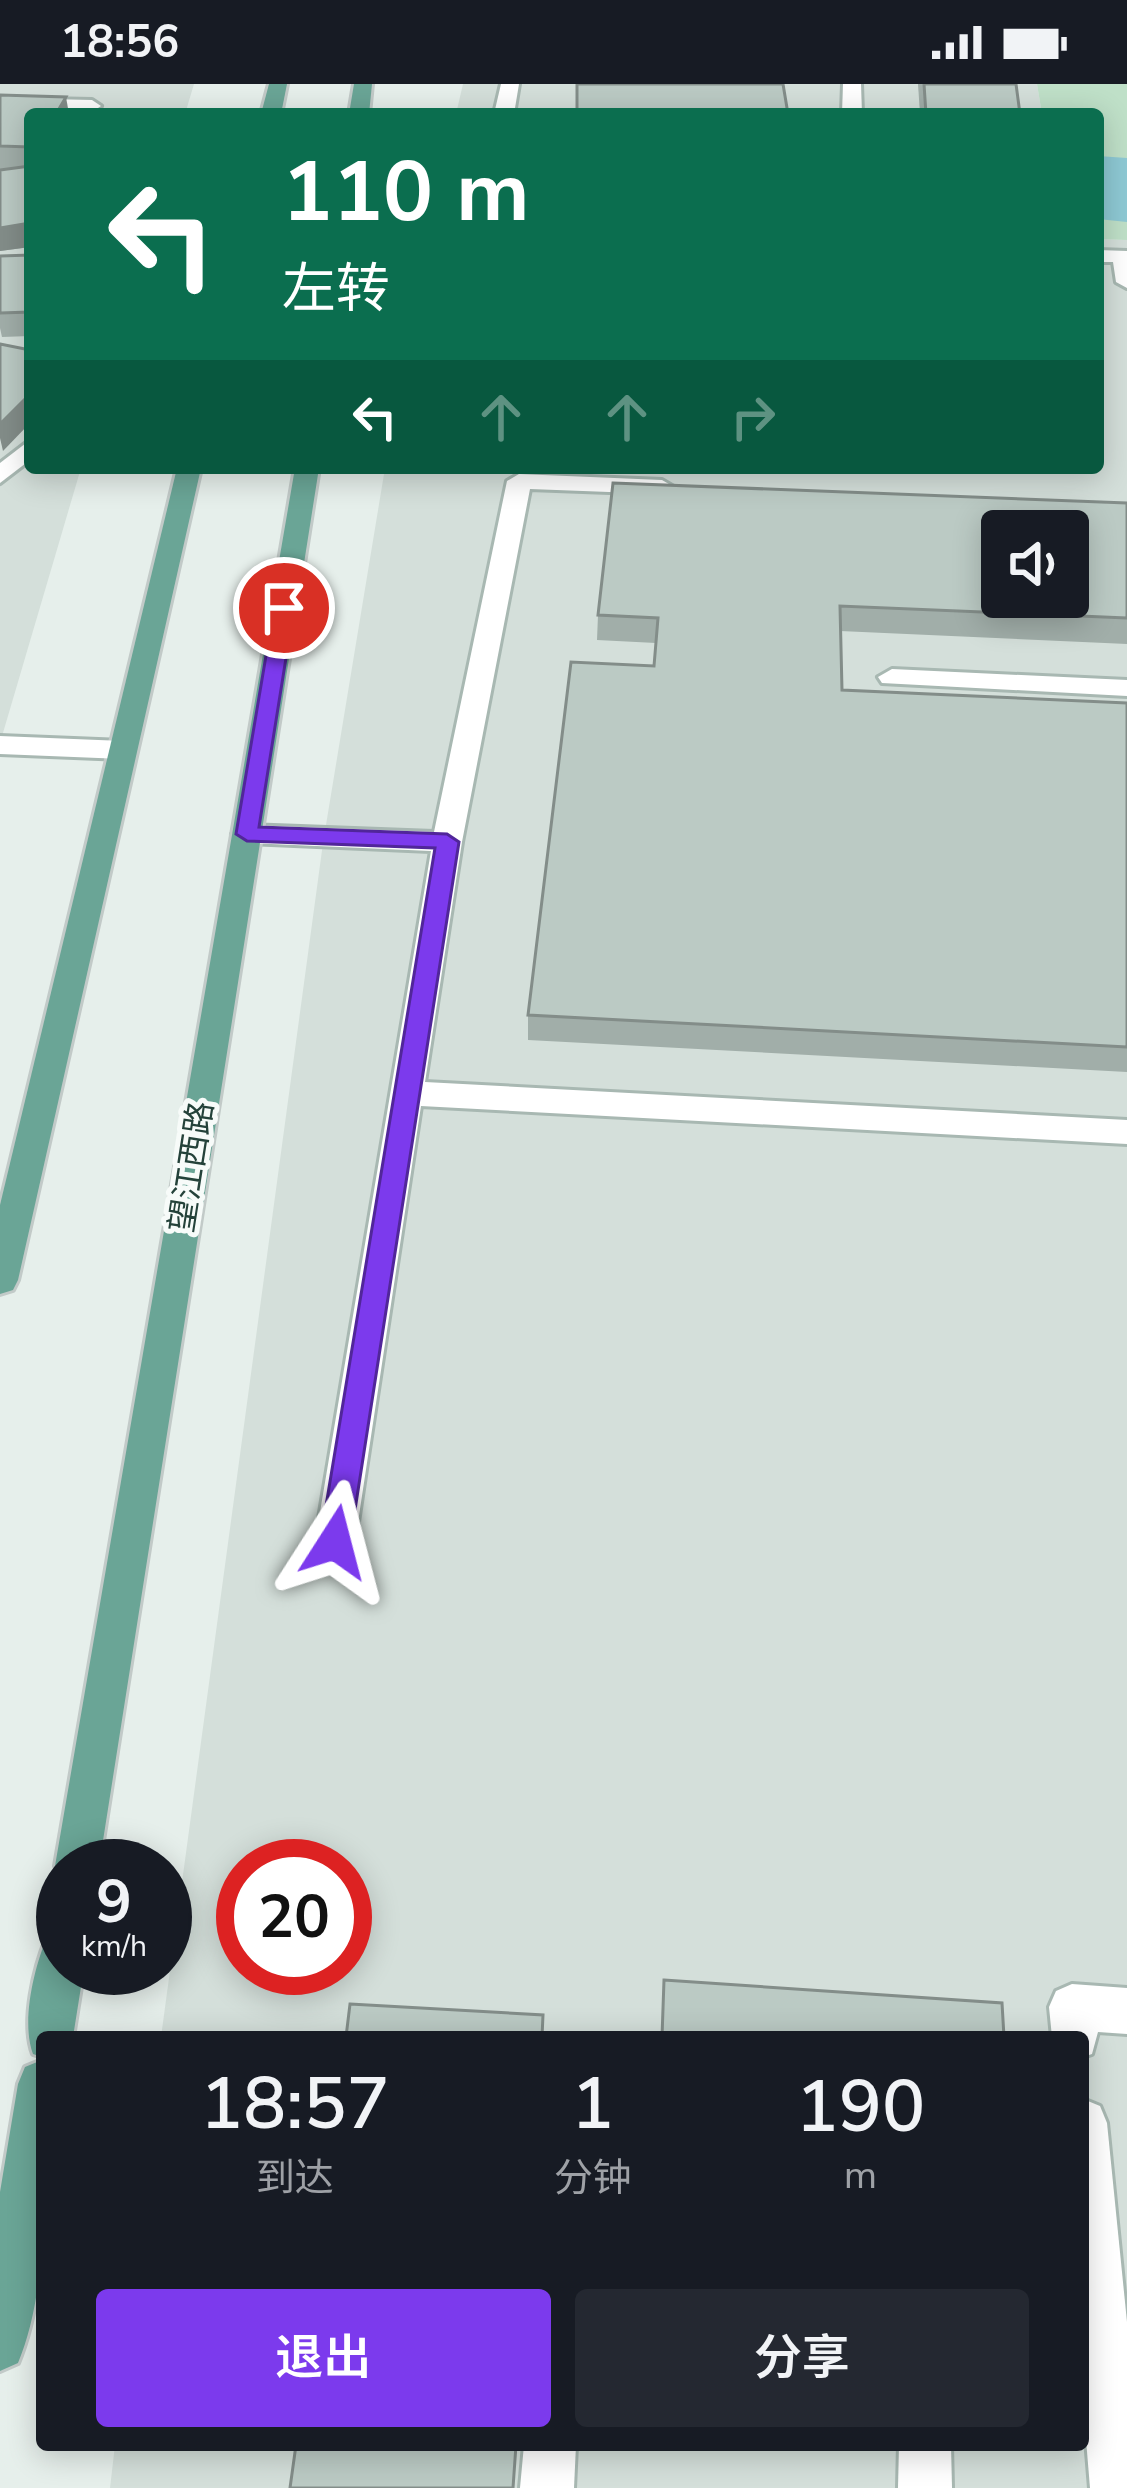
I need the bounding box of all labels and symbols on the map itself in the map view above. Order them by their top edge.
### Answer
pin [233,557,335,659]
street label: 望江西路 [159,1098,225,1236]
position arrow [272,1479,398,1605]
speed limit sign: 20 [216,1839,372,1995]

